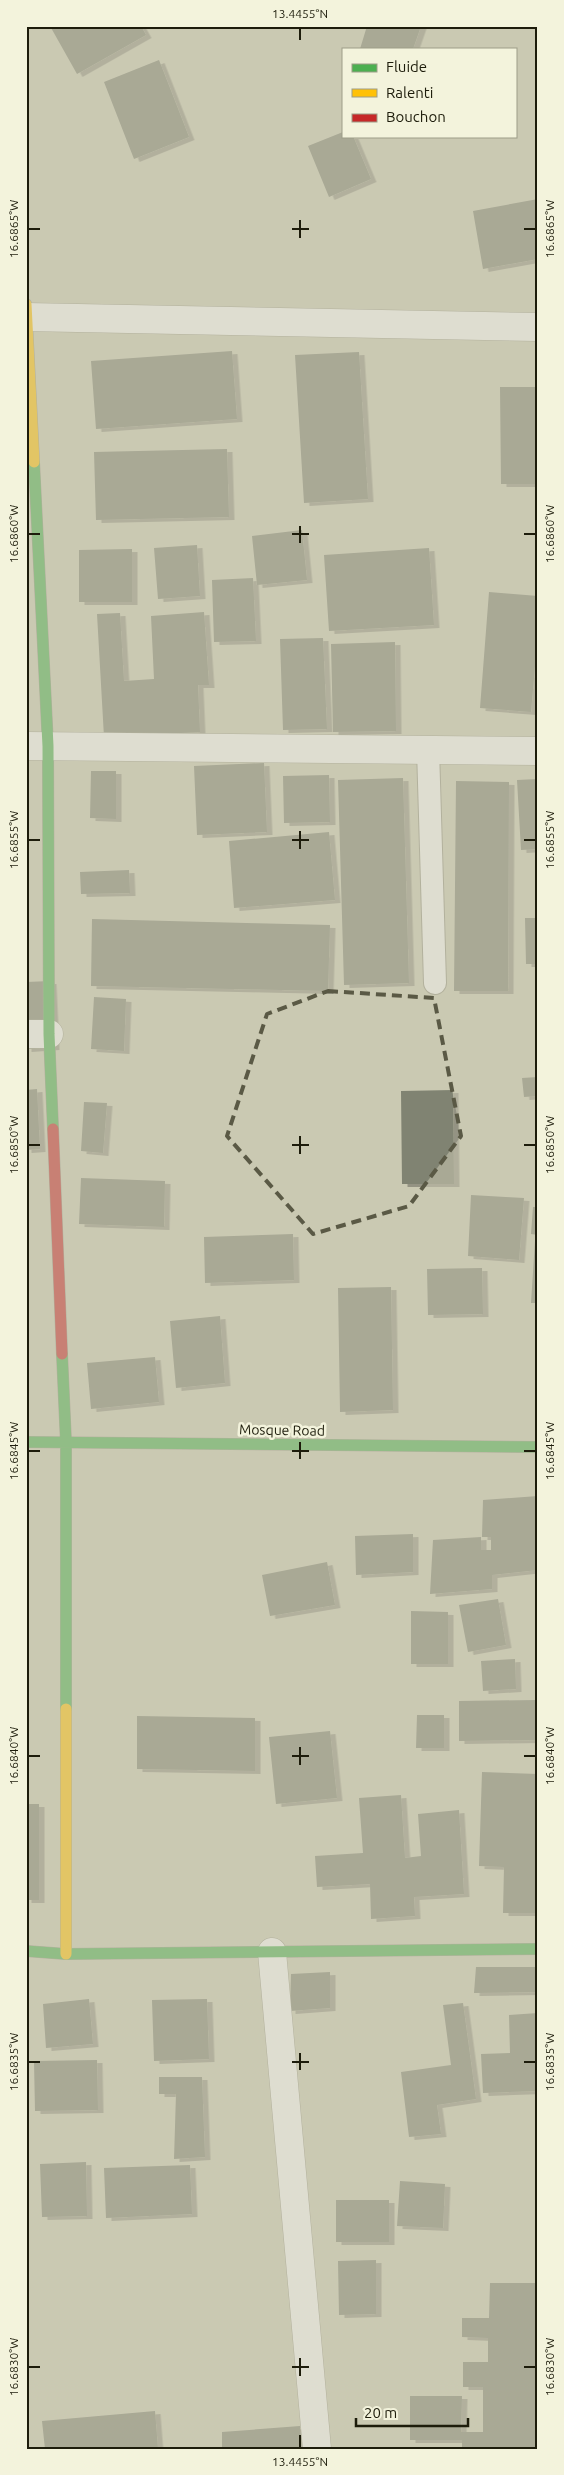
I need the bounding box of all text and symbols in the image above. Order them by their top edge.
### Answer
text: 13.4455°N [272,7,328,20]
legend [342,48,516,138]
text: Fluide [386,58,427,75]
text: Ralenti [386,84,433,101]
text: Bouchon [386,108,446,125]
text: 16.6865°W [7,200,20,258]
text: 16.6865°W [543,200,556,258]
text: 16.6860°W [7,505,20,563]
text: 16.6860°W [543,505,556,563]
text: 16.6855°W [7,811,20,869]
text: 16.6855°W [543,811,556,869]
text: 16.6850°W [7,1116,20,1174]
text: 16.6850°W [543,1116,556,1174]
street label: Mosque Road [239,1421,325,1439]
text: 16.6845°W [7,1422,20,1480]
text: 16.6845°W [543,1422,556,1480]
text: 16.6840°W [7,1727,20,1785]
text: 16.6840°W [543,1727,556,1785]
text: 16.6835°W [7,2033,20,2091]
text: 16.6835°W [543,2033,556,2091]
text: 16.6830°W [7,2338,20,2396]
text: 16.6830°W [543,2338,556,2396]
scale bar [356,2395,469,2427]
text: 20 m [364,2404,397,2421]
text: 13.4455°N [272,2455,328,2468]

